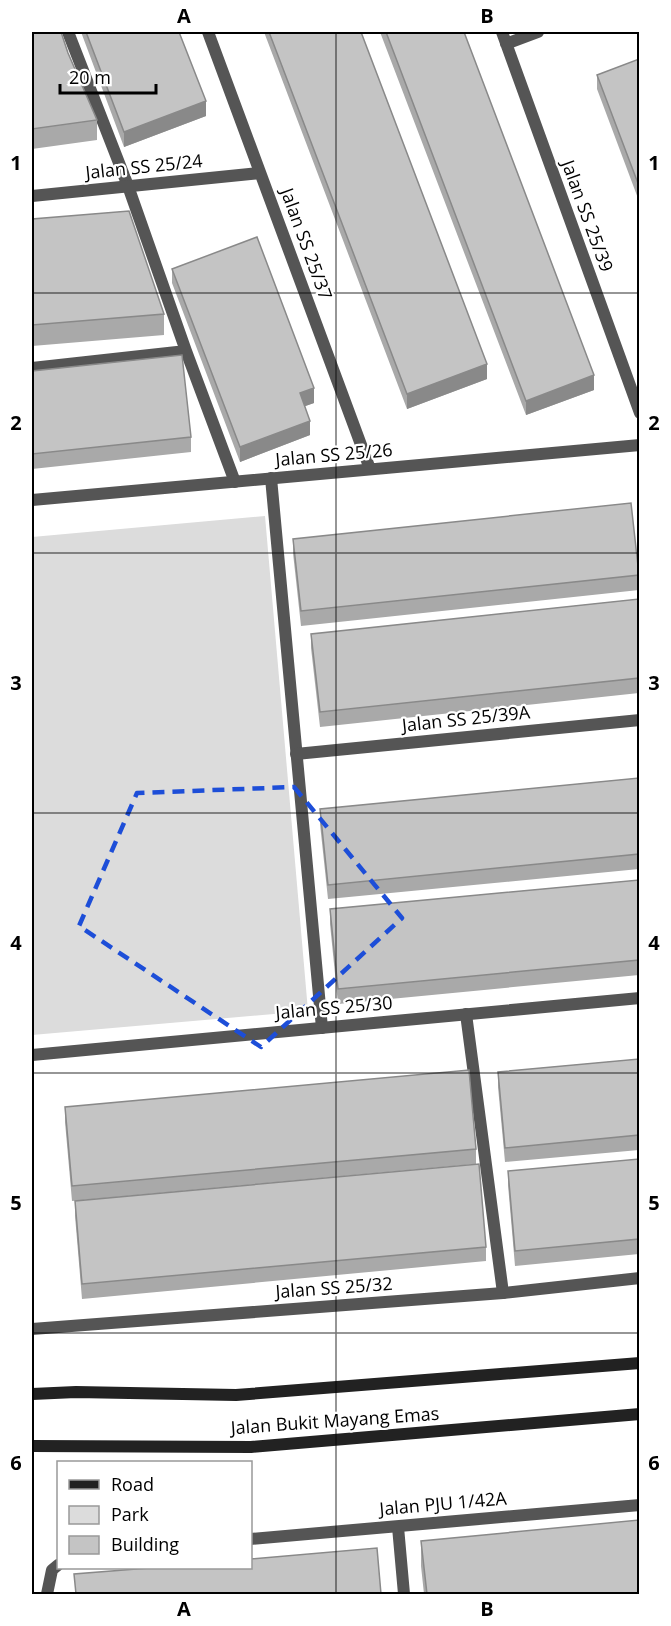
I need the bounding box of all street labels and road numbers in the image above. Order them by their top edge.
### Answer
street label: Jalan SS 25/24 [82,148,203,184]
street label: Jalan SS 25/39 [556,155,619,275]
street label: Jalan SS 25/37 [275,183,338,303]
street label: Jalan SS 25/26 [272,437,393,471]
street label: Jalan SS 25/39A [399,699,532,737]
street label: Jalan SS 25/30 [272,990,393,1024]
street label: Jalan SS 25/32 [273,1271,393,1303]
street label: Jalan Bukit Mayang Emas [228,1401,440,1439]
street label: Jalan PJU 1/42A [376,1485,508,1521]

